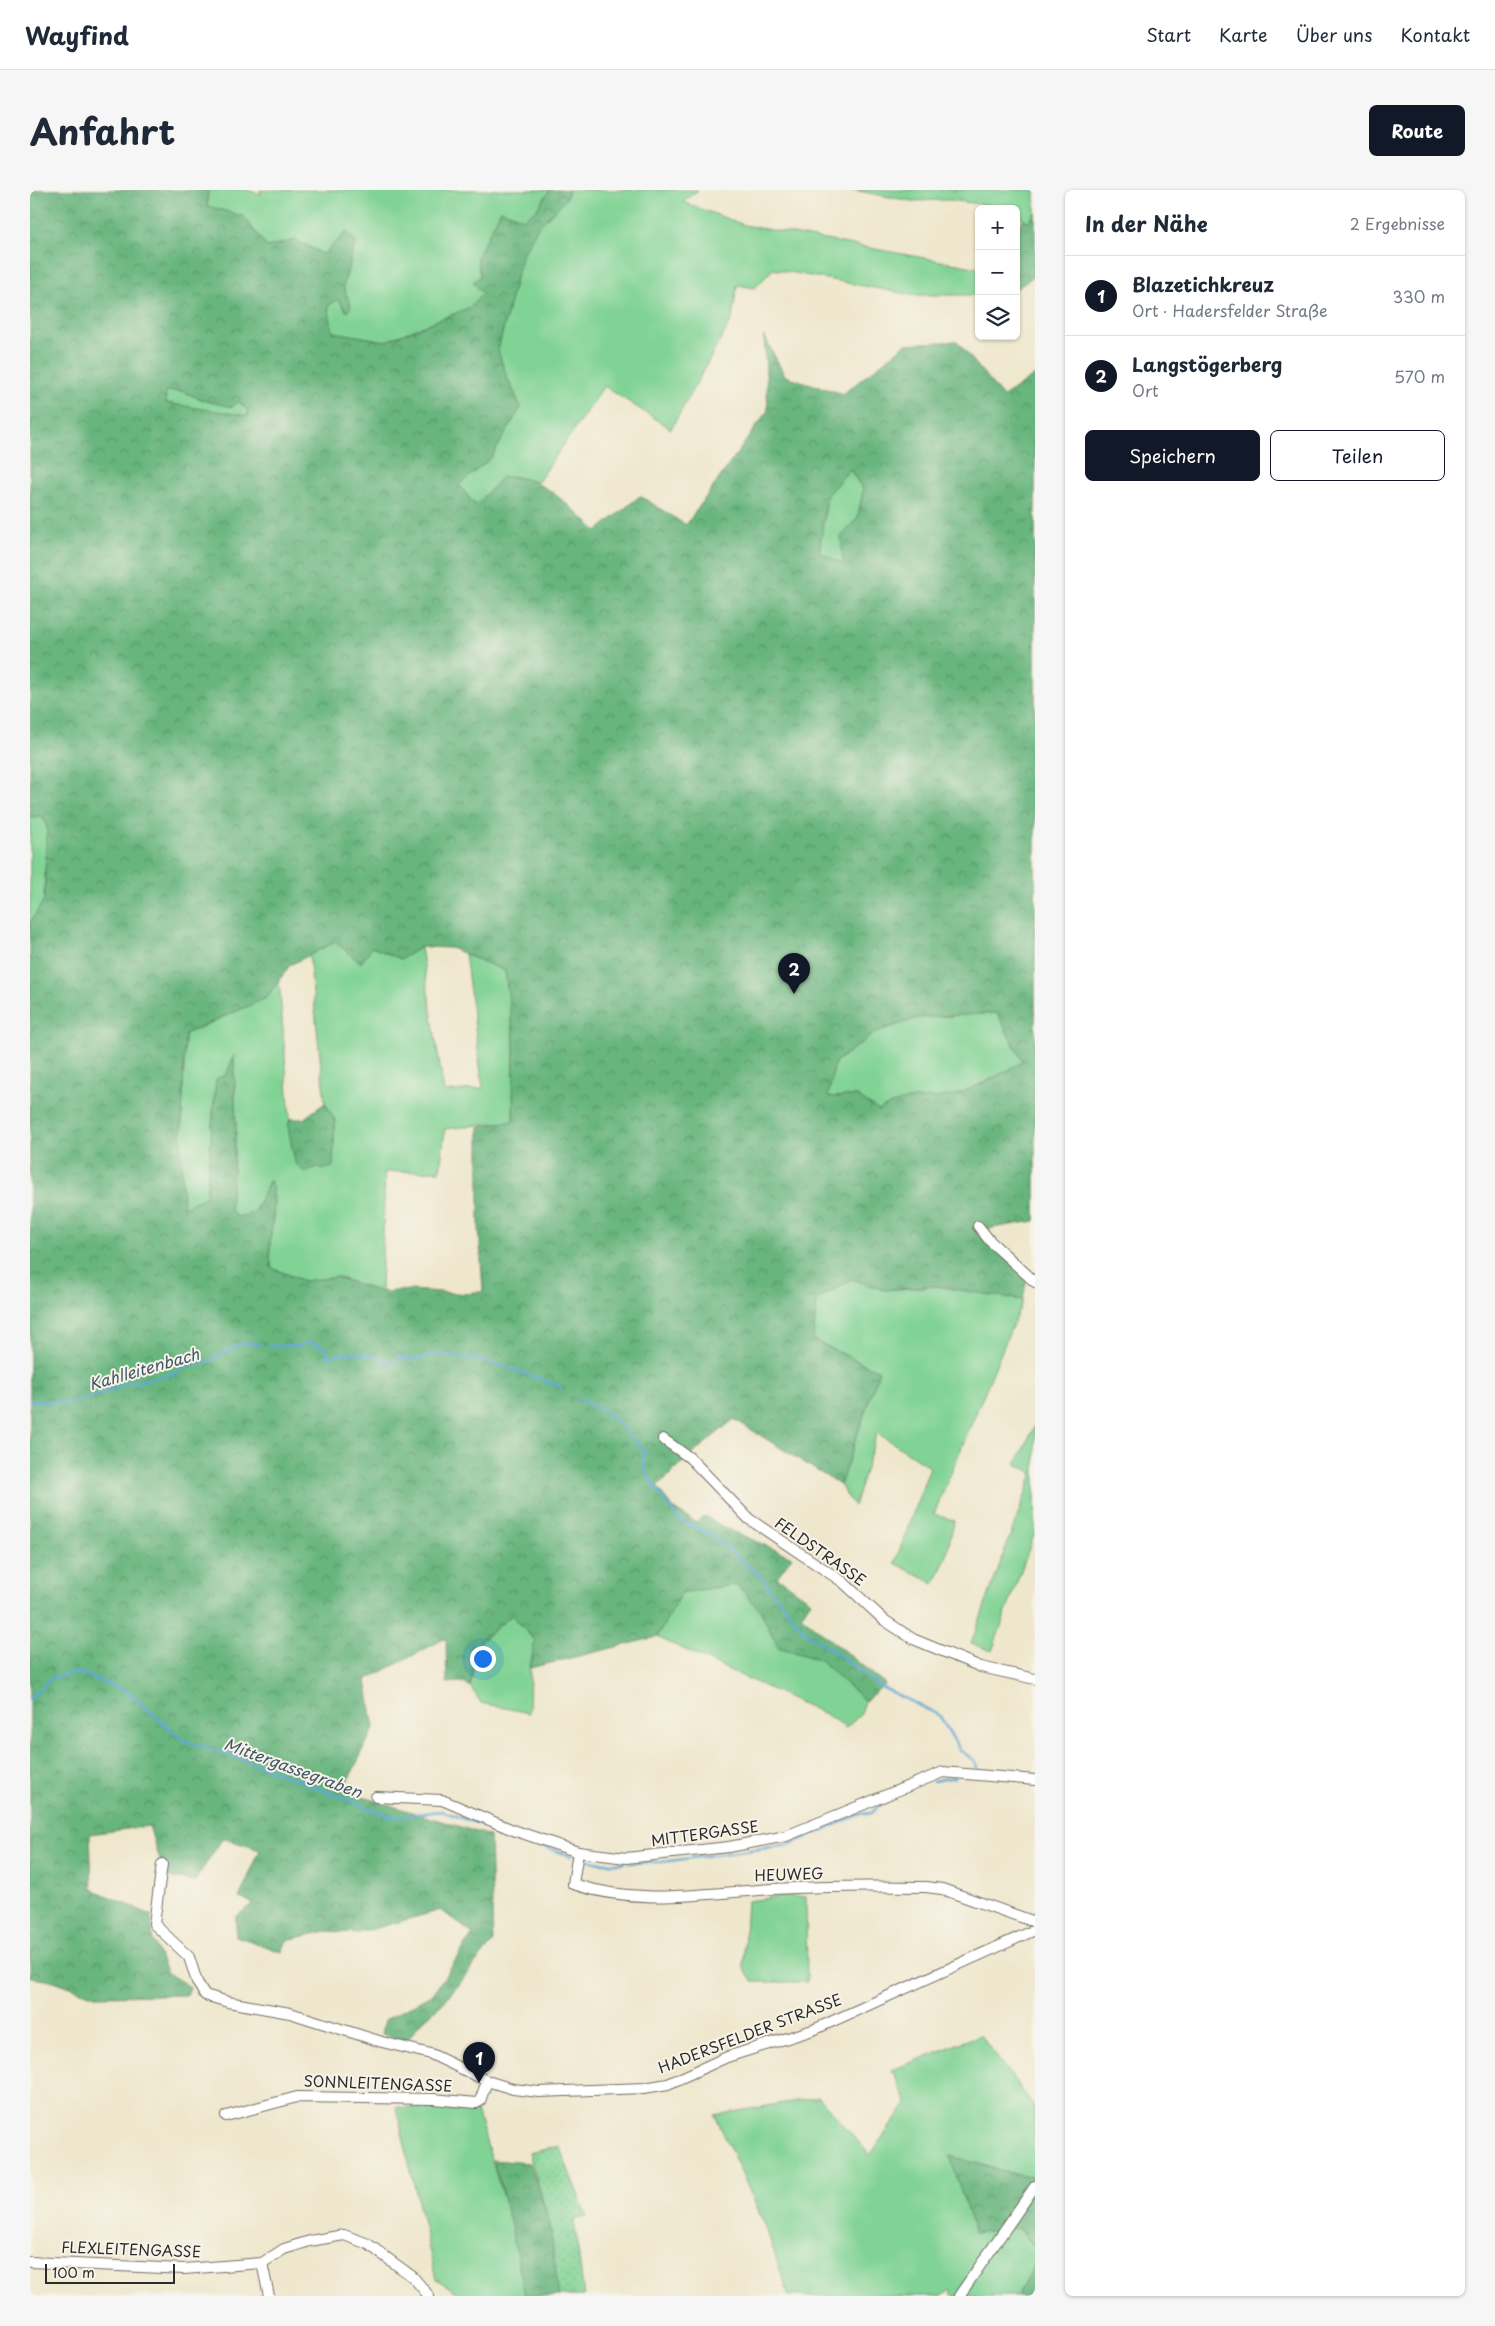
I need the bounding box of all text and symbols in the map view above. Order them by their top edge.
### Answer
text: Wayfind [25,17,129,53]
text: Start [1146,21,1191,48]
text: Karte [1219,21,1268,48]
text: Über uns [1296,21,1372,48]
text: Kontakt [1400,21,1470,48]
text: Anfahrt [30,104,175,157]
button: Route [1369,105,1465,156]
map controls [975,205,1020,340]
button: + [975,205,1020,250]
text: In der Nähe [1085,207,1207,239]
text: 2 Ergebnisse [1350,211,1445,235]
button: − [975,250,1020,295]
text: Blazetichkreuz [1132,270,1274,298]
text: 1 [1097,284,1105,308]
text: 330 m [1392,284,1445,308]
button: layers [975,295,1020,340]
text: Ort · Hadersfelder Straße [1132,298,1327,322]
text: Langstögerberg [1132,350,1282,378]
text: 2 [1095,364,1107,388]
text: 570 m [1394,364,1445,388]
text: Ort [1132,378,1159,402]
button: Speichern [1085,430,1260,481]
button: Teilen [1270,430,1445,481]
pin: 2 [778,953,810,994]
water label: Kahlleitenbach [86,1341,202,1395]
street label: FELDSTRASSE [771,1511,871,1591]
your location [470,1646,496,1672]
water label: Mittergassegraben [221,1731,366,1803]
street label: MITTERGASSE [650,1814,760,1851]
street label: HEUWEG [754,1861,824,1886]
street label: HADERSFELDER STRASSE [654,1987,845,2078]
pin: 1 [463,2042,495,2083]
street label: SONNLEITENGASSE [303,2068,453,2097]
street label: FLEXLEITENGASSE [61,2235,201,2262]
scale bar [45,2261,175,2284]
text: 100 m [52,2262,95,2283]

